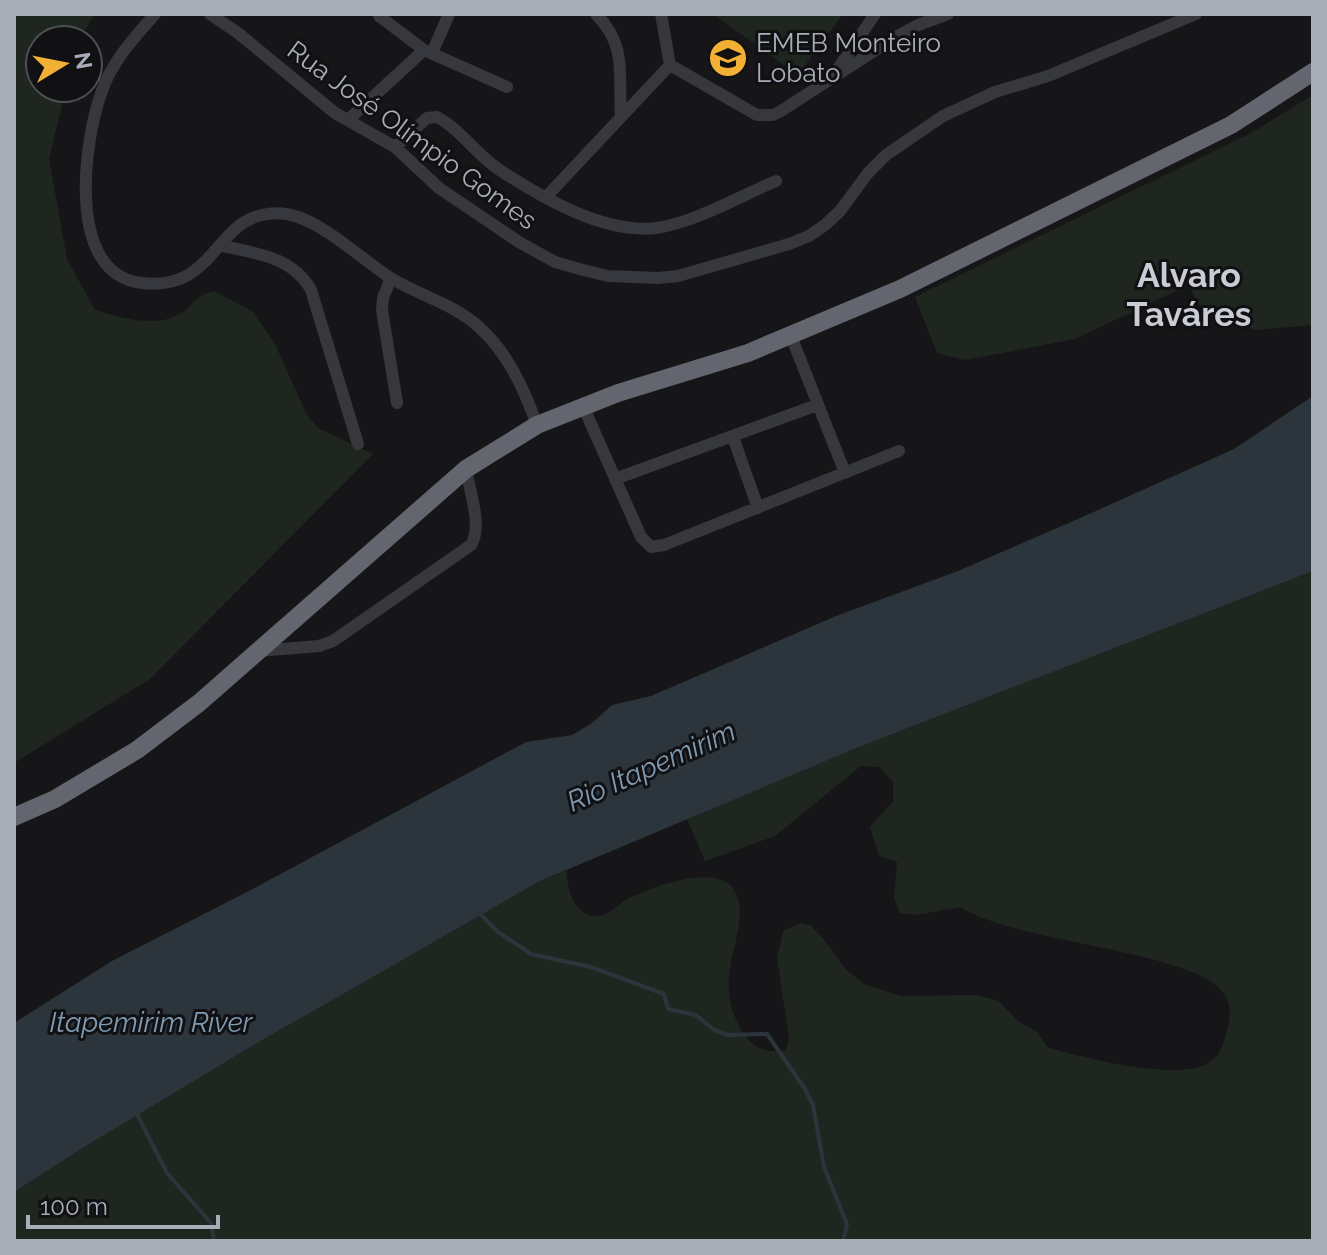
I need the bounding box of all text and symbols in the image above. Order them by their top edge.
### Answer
north arrow [24,24,104,104]
place label: EMEB Monteiro Lobato [756,28,941,88]
street label: Rua José Olímpio Gomes [282,35,542,235]
school or university icon: EMEB Monteiro Lobato [707,37,749,79]
text: N [69,50,98,71]
district label: Alvaro Taváres [1127,255,1251,334]
water label: Rio Itapemirim [562,715,741,818]
water label: Itapemirim River [50,1006,254,1039]
scale bar [28,1179,218,1229]
text: 100 m [40,1192,108,1221]

